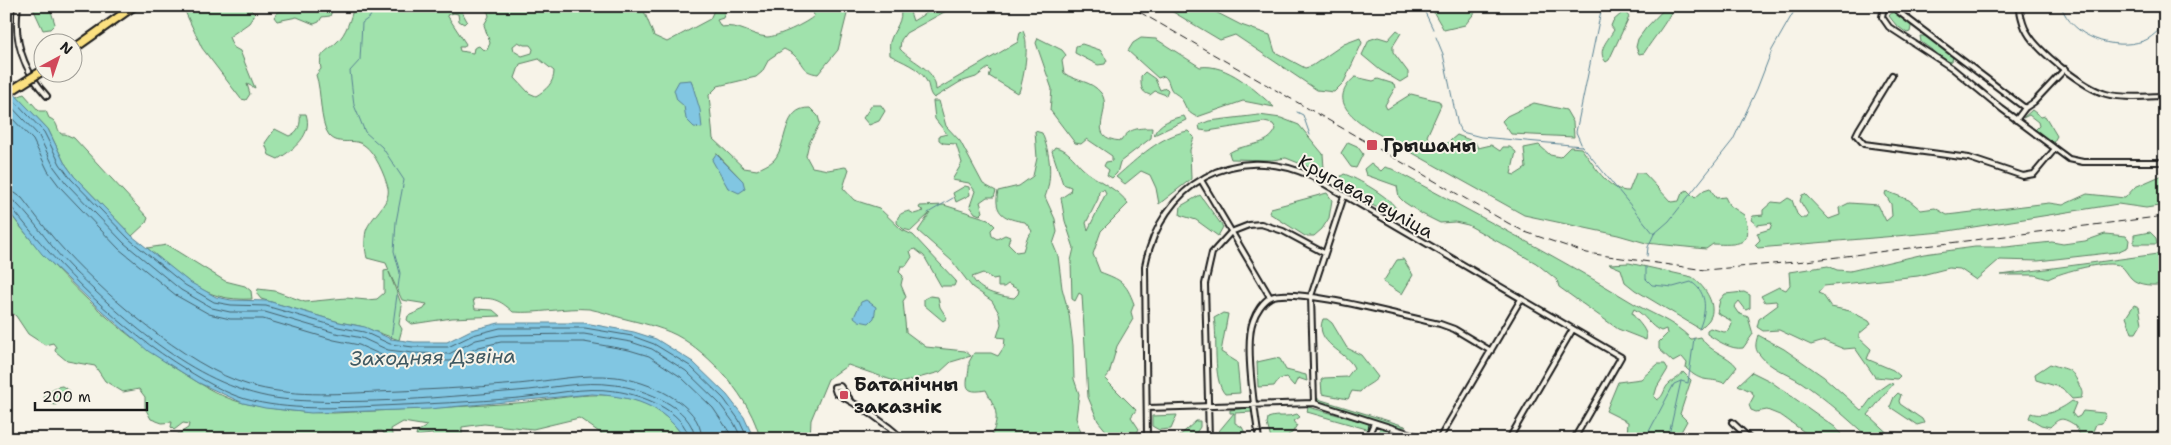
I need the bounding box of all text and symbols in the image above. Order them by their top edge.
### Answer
north arrow [32,32,82,82]
text: N [56,38,76,59]
place label: Грышаны [1383,133,1477,158]
marker: Грышаны [1365,138,1379,152]
street label: Кругавая вуліца [1294,149,1438,244]
water label: Заходняя Дзвіна [350,343,516,371]
place label: Батанічны заказнік [854,372,958,419]
scale bar [35,380,148,412]
text: 200 m [42,387,91,407]
marker: Батанічны заказнік [838,389,850,401]

